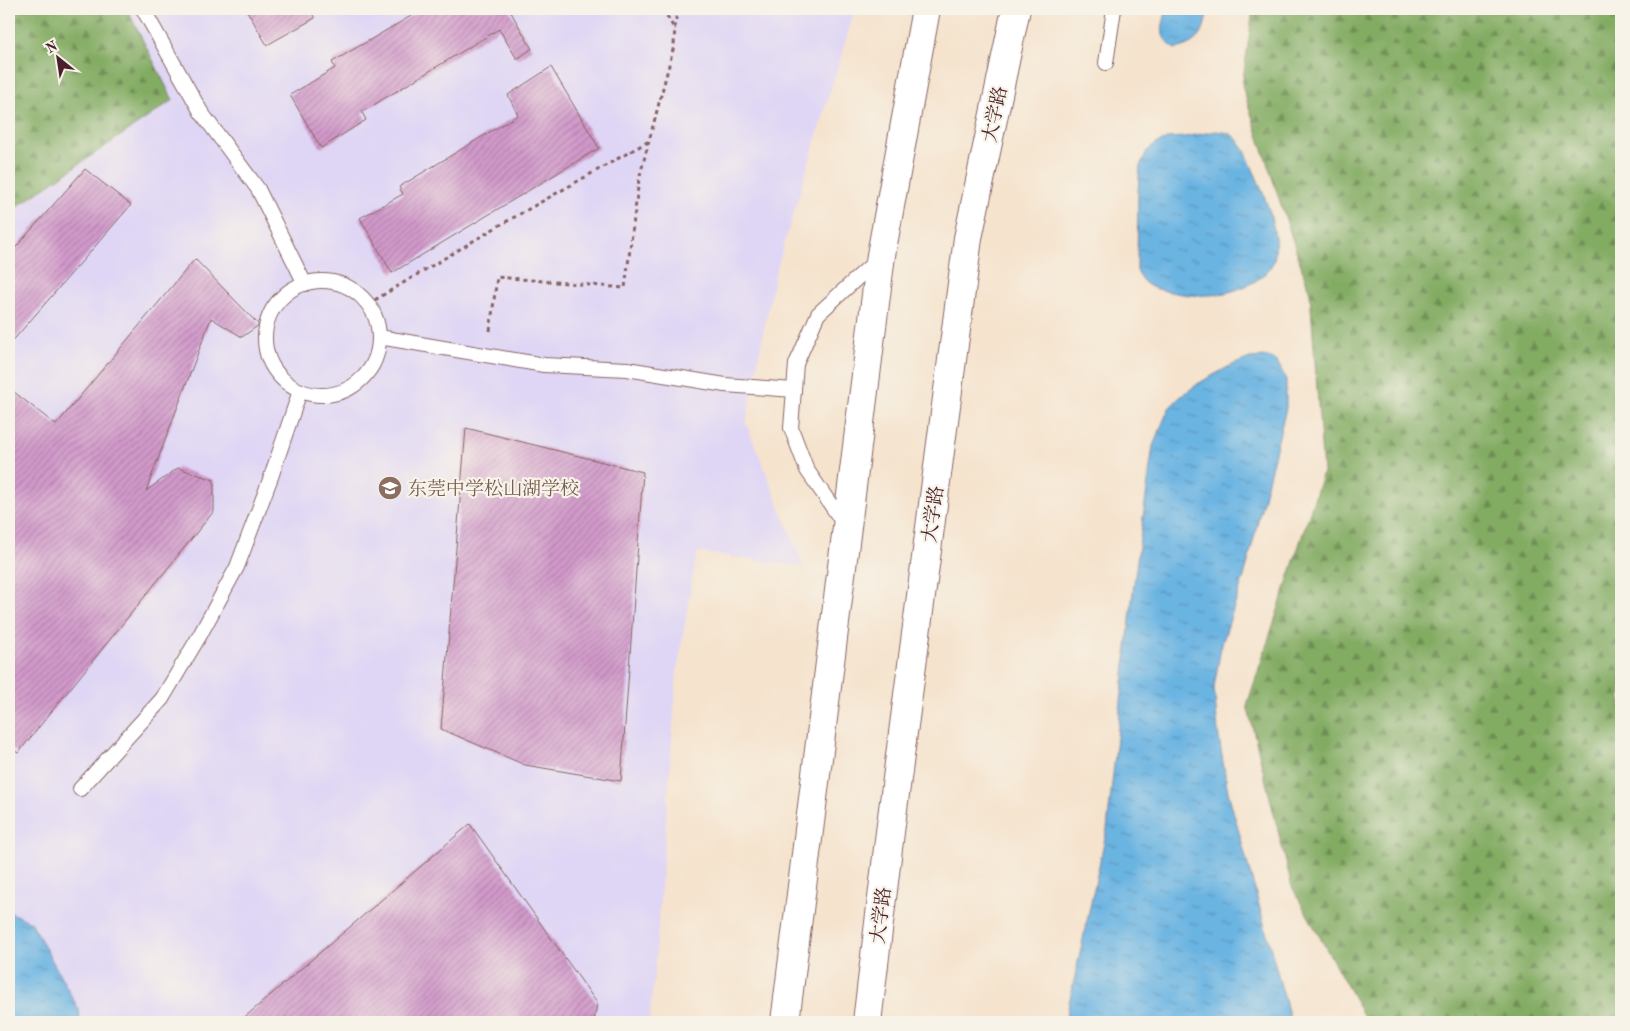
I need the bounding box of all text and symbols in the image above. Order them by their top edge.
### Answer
north arrow [32,32,82,82]
text: N [44,39,60,56]
street label: 大学路 [978,84,1012,144]
school or university icon: 东莞中学松山湖学校 [377,475,403,501]
place label: 东莞中学松山湖学校 [408,478,579,500]
street label: 大学路 [918,484,948,544]
street label: 大学路 [867,885,895,945]

